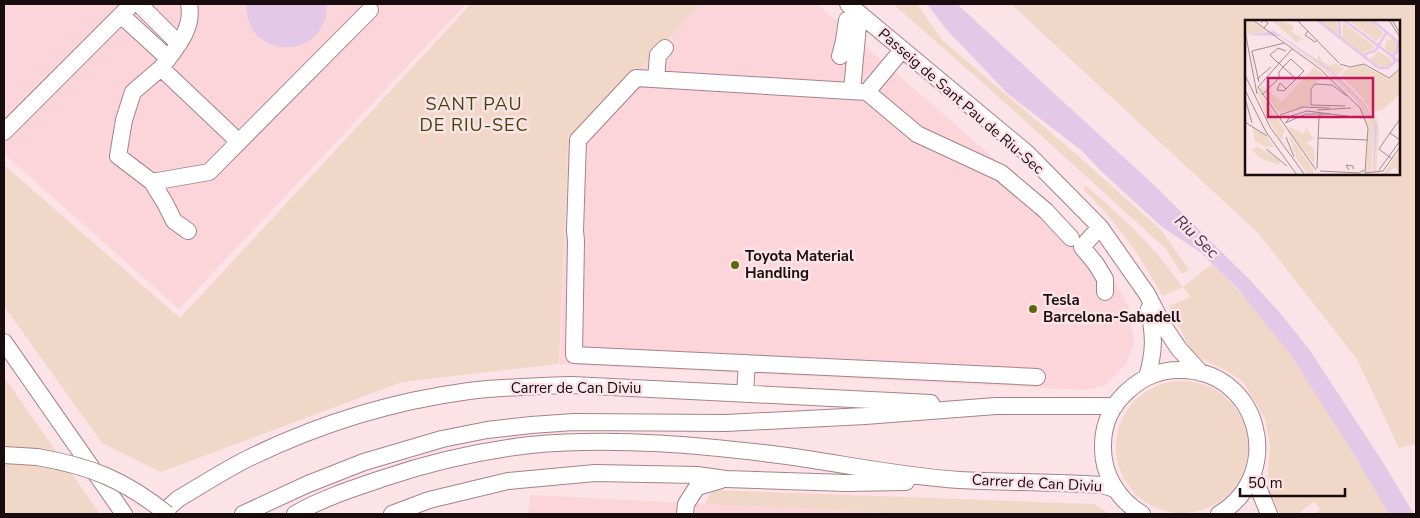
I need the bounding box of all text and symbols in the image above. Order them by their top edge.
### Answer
inset map [1245,20,1400,175]
street label: Passeig de Sant Pau de Riu-Sec [874,24,1048,178]
district label: SANT PAU DE RIU-SEC [419,92,529,137]
water label: Riu Sec [1170,210,1224,264]
place label: Toyota Material Handling [745,246,854,283]
marker: Toyota Material Handling [729,259,741,271]
place label: Tesla Barcelona-Sabadell [1043,290,1181,327]
marker: Tesla Barcelona-Sabadell [1027,303,1039,315]
street label: Carrer de Can Diviu [511,378,641,398]
scale bar [1240,466,1345,498]
street label: Carrer de Can Diviu [971,470,1103,496]
text: 50 m [1248,473,1283,493]

